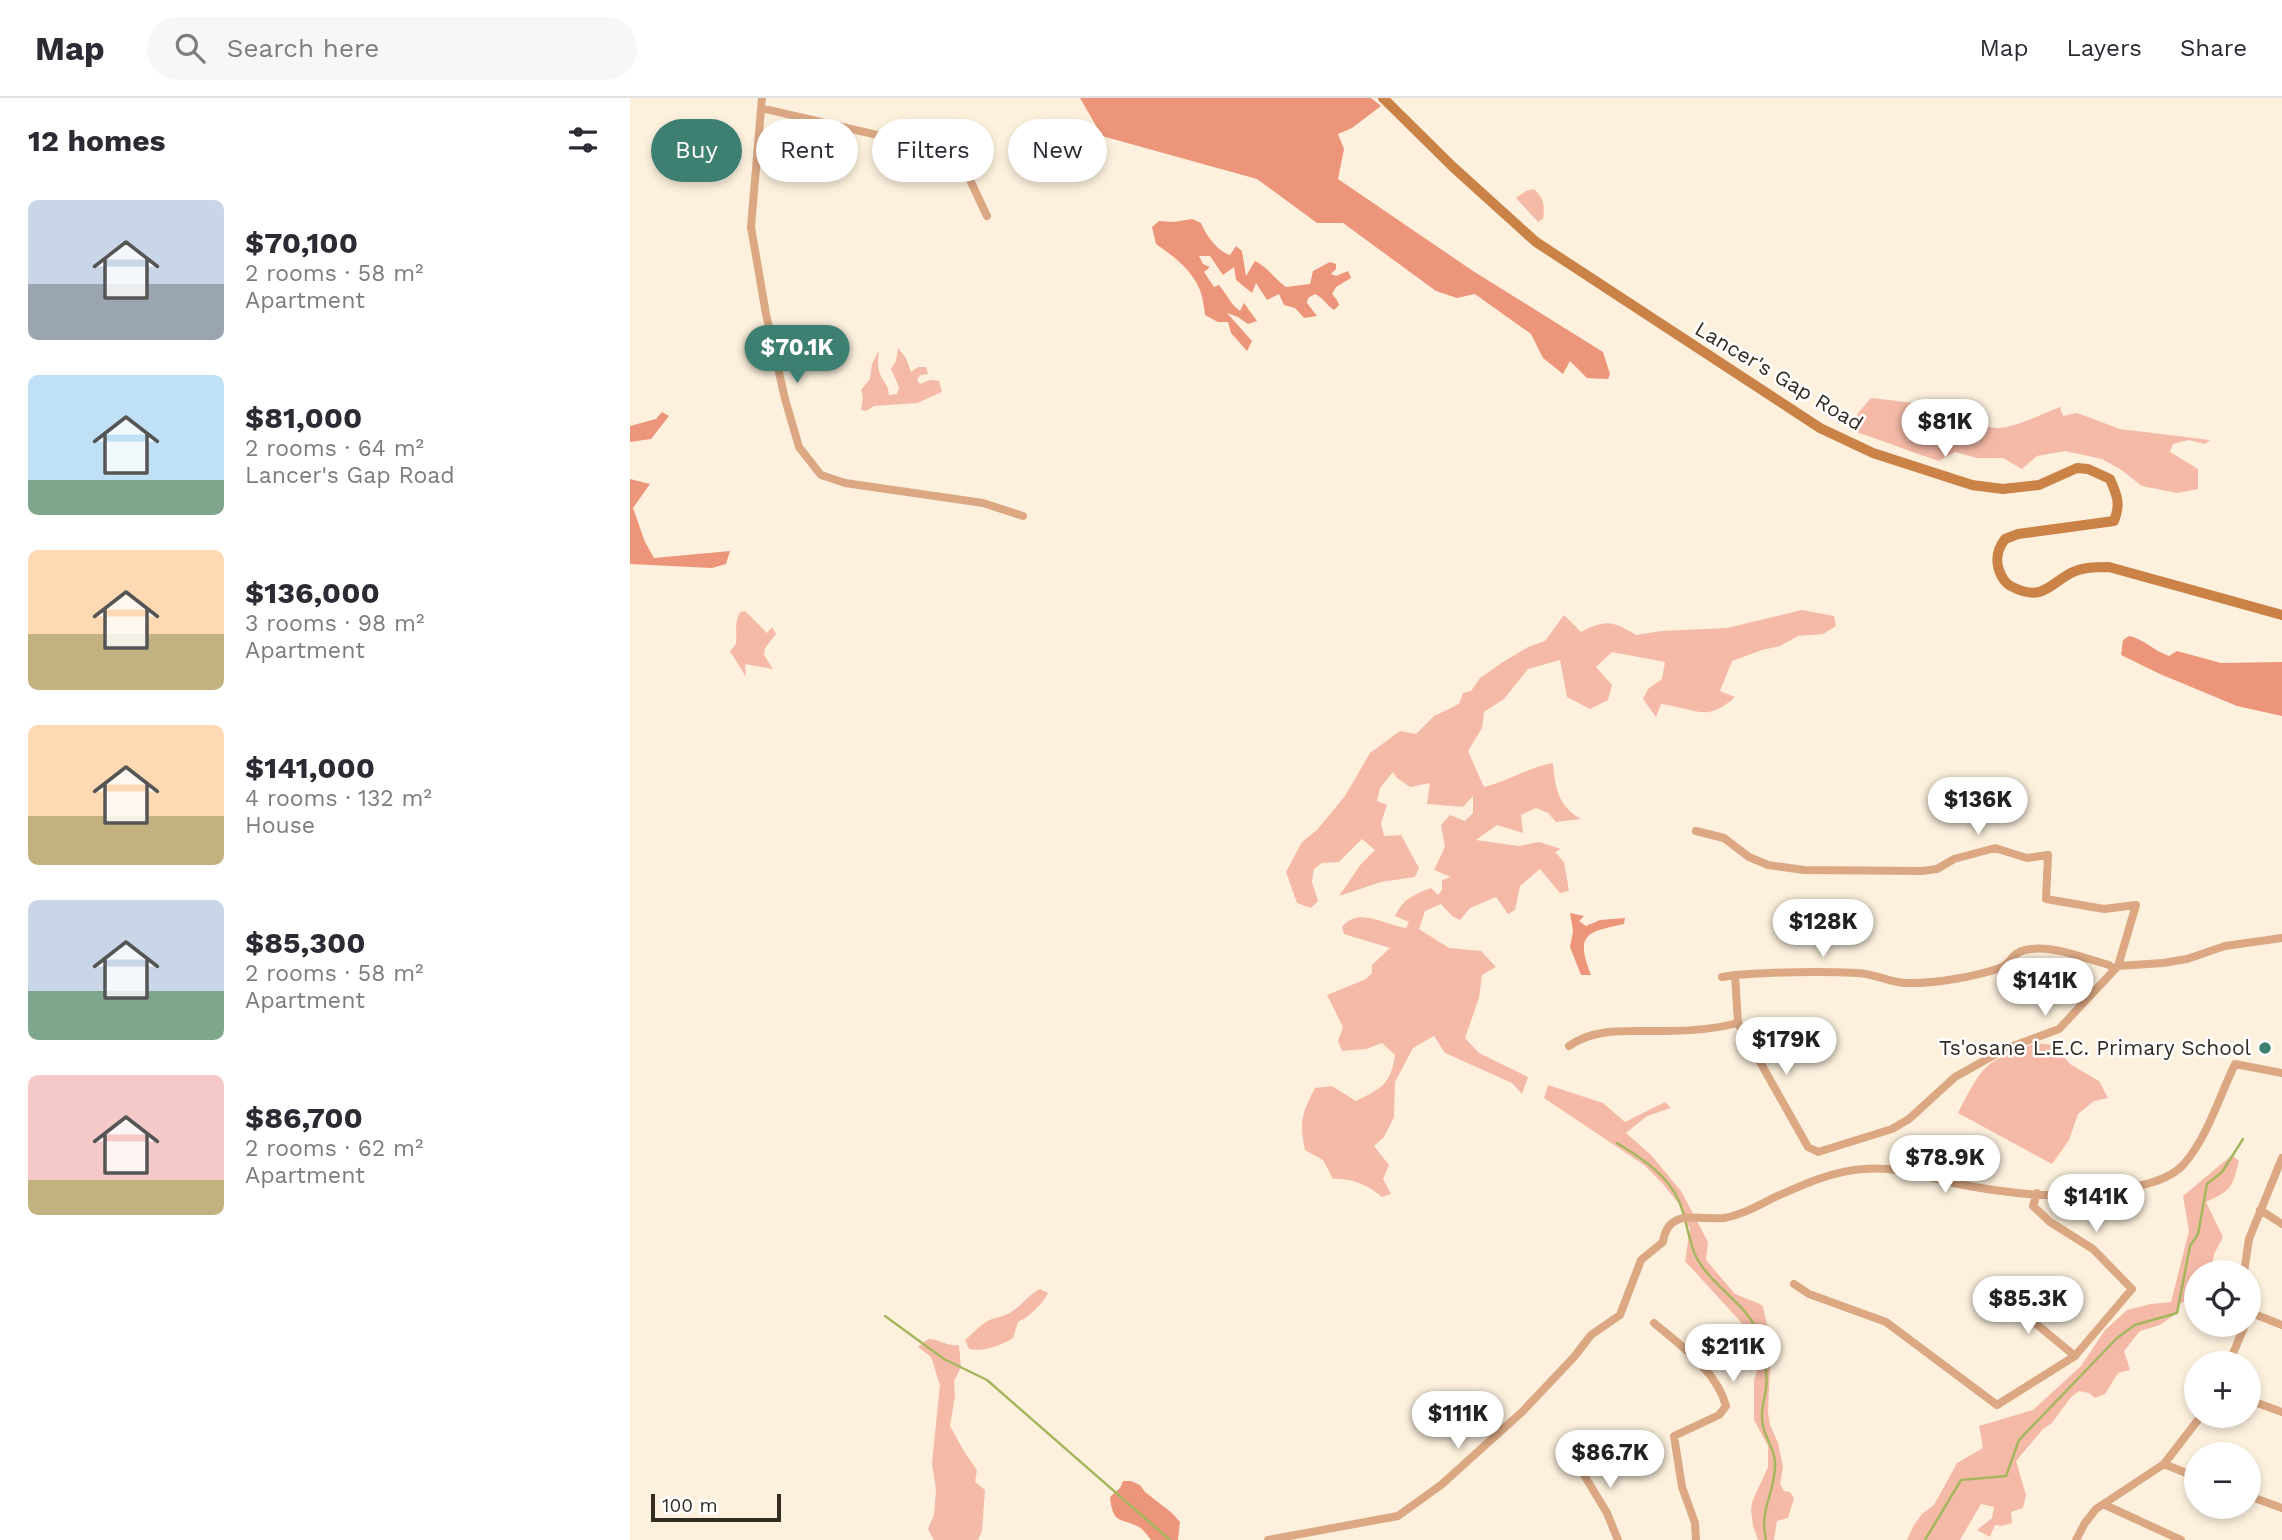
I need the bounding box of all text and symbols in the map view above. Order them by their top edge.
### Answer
search box [147,17,637,80]
text: Map [35,29,105,68]
icon: search [171,29,209,67]
text: Search here [227,33,379,63]
text: Map [1980,34,2028,62]
text: Layers [2066,34,2142,62]
text: Share [2180,34,2247,62]
chip: Buy [651,119,742,182]
chip: Rent [756,119,858,182]
chip: Filters [872,119,994,182]
chip: New [1008,119,1107,182]
icon: filters [564,121,602,159]
text: 12 homes [28,123,166,158]
text: $70,100 [245,225,358,260]
icon: home [84,228,168,312]
text: 2 rooms · 58 m² [245,260,424,287]
text: Apartment [245,287,365,314]
street label: Lancer's Gap Road [1691,316,1868,436]
pin: $70.1K [740,326,854,385]
text: $70.1K [761,334,833,361]
text: $81,000 [245,400,362,435]
pin: $81K [1904,400,1986,459]
icon: home [84,403,168,487]
text: $81K [1917,408,1973,435]
text: 2 rooms · 64 m² [245,435,424,462]
text: Lancer's Gap Road [245,462,455,489]
text: $136,000 [245,575,380,610]
icon: home [84,578,168,662]
text: 3 rooms · 98 m² [245,610,424,637]
text: Apartment [245,637,365,664]
text: $141,000 [245,750,375,785]
icon: home [84,753,168,837]
pin: $136K [1929,778,2027,837]
text: 4 rooms · 132 m² [245,785,432,812]
text: $136K [1944,786,2012,813]
text: House [245,812,315,839]
pin: $128K [1774,900,1872,959]
text: $128K [1789,908,1857,935]
text: $85,300 [245,925,366,960]
icon: home [84,928,168,1012]
pin: $141K [1996,958,2094,1018]
text: 2 rooms · 58 m² [245,960,424,987]
text: $141K [2013,967,2077,994]
text: Apartment [245,987,365,1014]
pin: $179K [1737,1018,1835,1077]
text: $179K [1752,1026,1820,1053]
place label: Ts'osane L.E.C. Primary School [1939,1035,2252,1060]
marker: Ts'osane L.E.C. Primary School [2257,1040,2273,1056]
text: $86,700 [245,1100,363,1135]
icon: home [84,1103,168,1187]
text: 2 rooms · 62 m² [245,1135,423,1162]
pin: $78.9K [1888,1136,2002,1195]
text: $78.9K [1905,1144,1985,1171]
text: Apartment [245,1162,365,1189]
pin: $141K [2047,1174,2145,1234]
text: $141K [2064,1183,2128,1210]
map controls [2184,1260,2261,1519]
button: locate [2184,1260,2261,1337]
pin: $85.3K [1971,1276,2085,1336]
text: $85.3K [1989,1285,2067,1312]
pin: $211K [1684,1324,1782,1384]
text: $211K [1701,1333,1765,1360]
button: + [2184,1351,2261,1428]
pin: $111K [1409,1392,1507,1451]
text: $111K [1428,1400,1488,1427]
pin: $86.7K [1553,1430,1667,1490]
text: $86.7K [1571,1439,1649,1466]
button: − [2184,1442,2261,1519]
scale bar [651,1491,780,1523]
text: 100 m [662,1494,718,1517]

